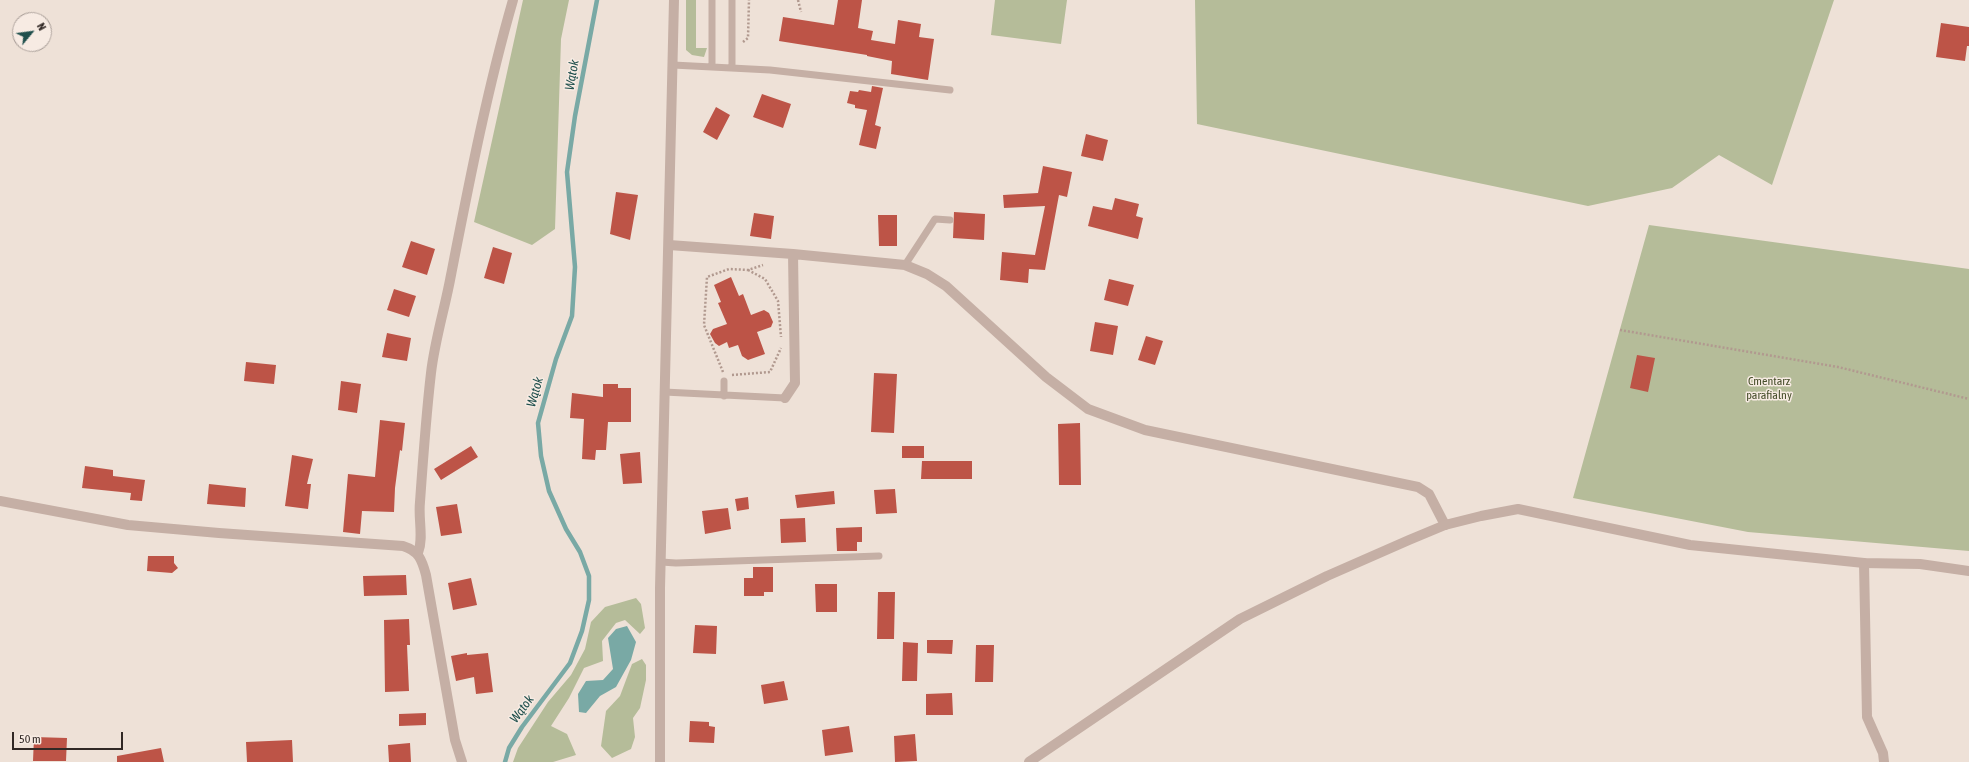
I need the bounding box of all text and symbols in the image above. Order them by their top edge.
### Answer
north arrow [12,12,52,52]
text: N [35,21,48,32]
water label: Wątok [562,59,582,91]
park label: Cmentarz parafialny [1746,374,1792,402]
water label: Wątok [523,375,547,409]
water label: Wątok [507,692,537,726]
scale bar [14,724,125,750]
text: 50 m [19,732,41,746]

